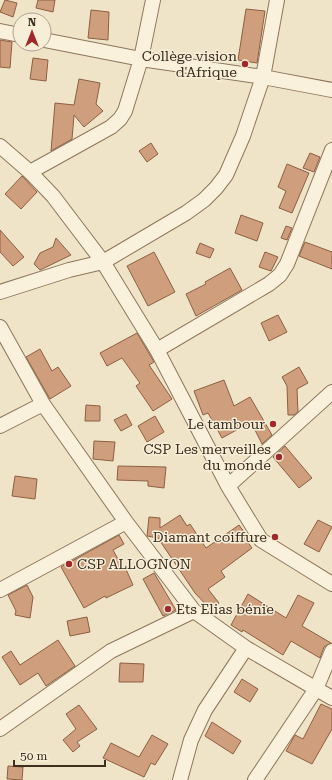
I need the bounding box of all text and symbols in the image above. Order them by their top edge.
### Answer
north arrow [12,12,52,52]
text: N [28,16,37,29]
place label: Collège vision d'Afrique [142,48,237,80]
marker: Collège vision d'Afrique [240,59,250,69]
place label: Le tambour [188,416,265,432]
marker: Le tambour [268,419,278,429]
place label: CSP Les merveilles du monde [143,441,271,473]
marker: CSP Les merveilles du monde [274,452,284,462]
place label: Diamant coiffure [153,529,267,545]
marker: Diamant coiffure [270,532,280,542]
place label: CSP ALLOGNON [77,556,191,572]
marker: CSP ALLOGNON [64,559,74,569]
place label: Ets Elias bénie [176,601,274,617]
marker: Ets Elias bénie [163,604,173,614]
scale bar [14,742,105,768]
text: 50 m [20,749,47,763]

